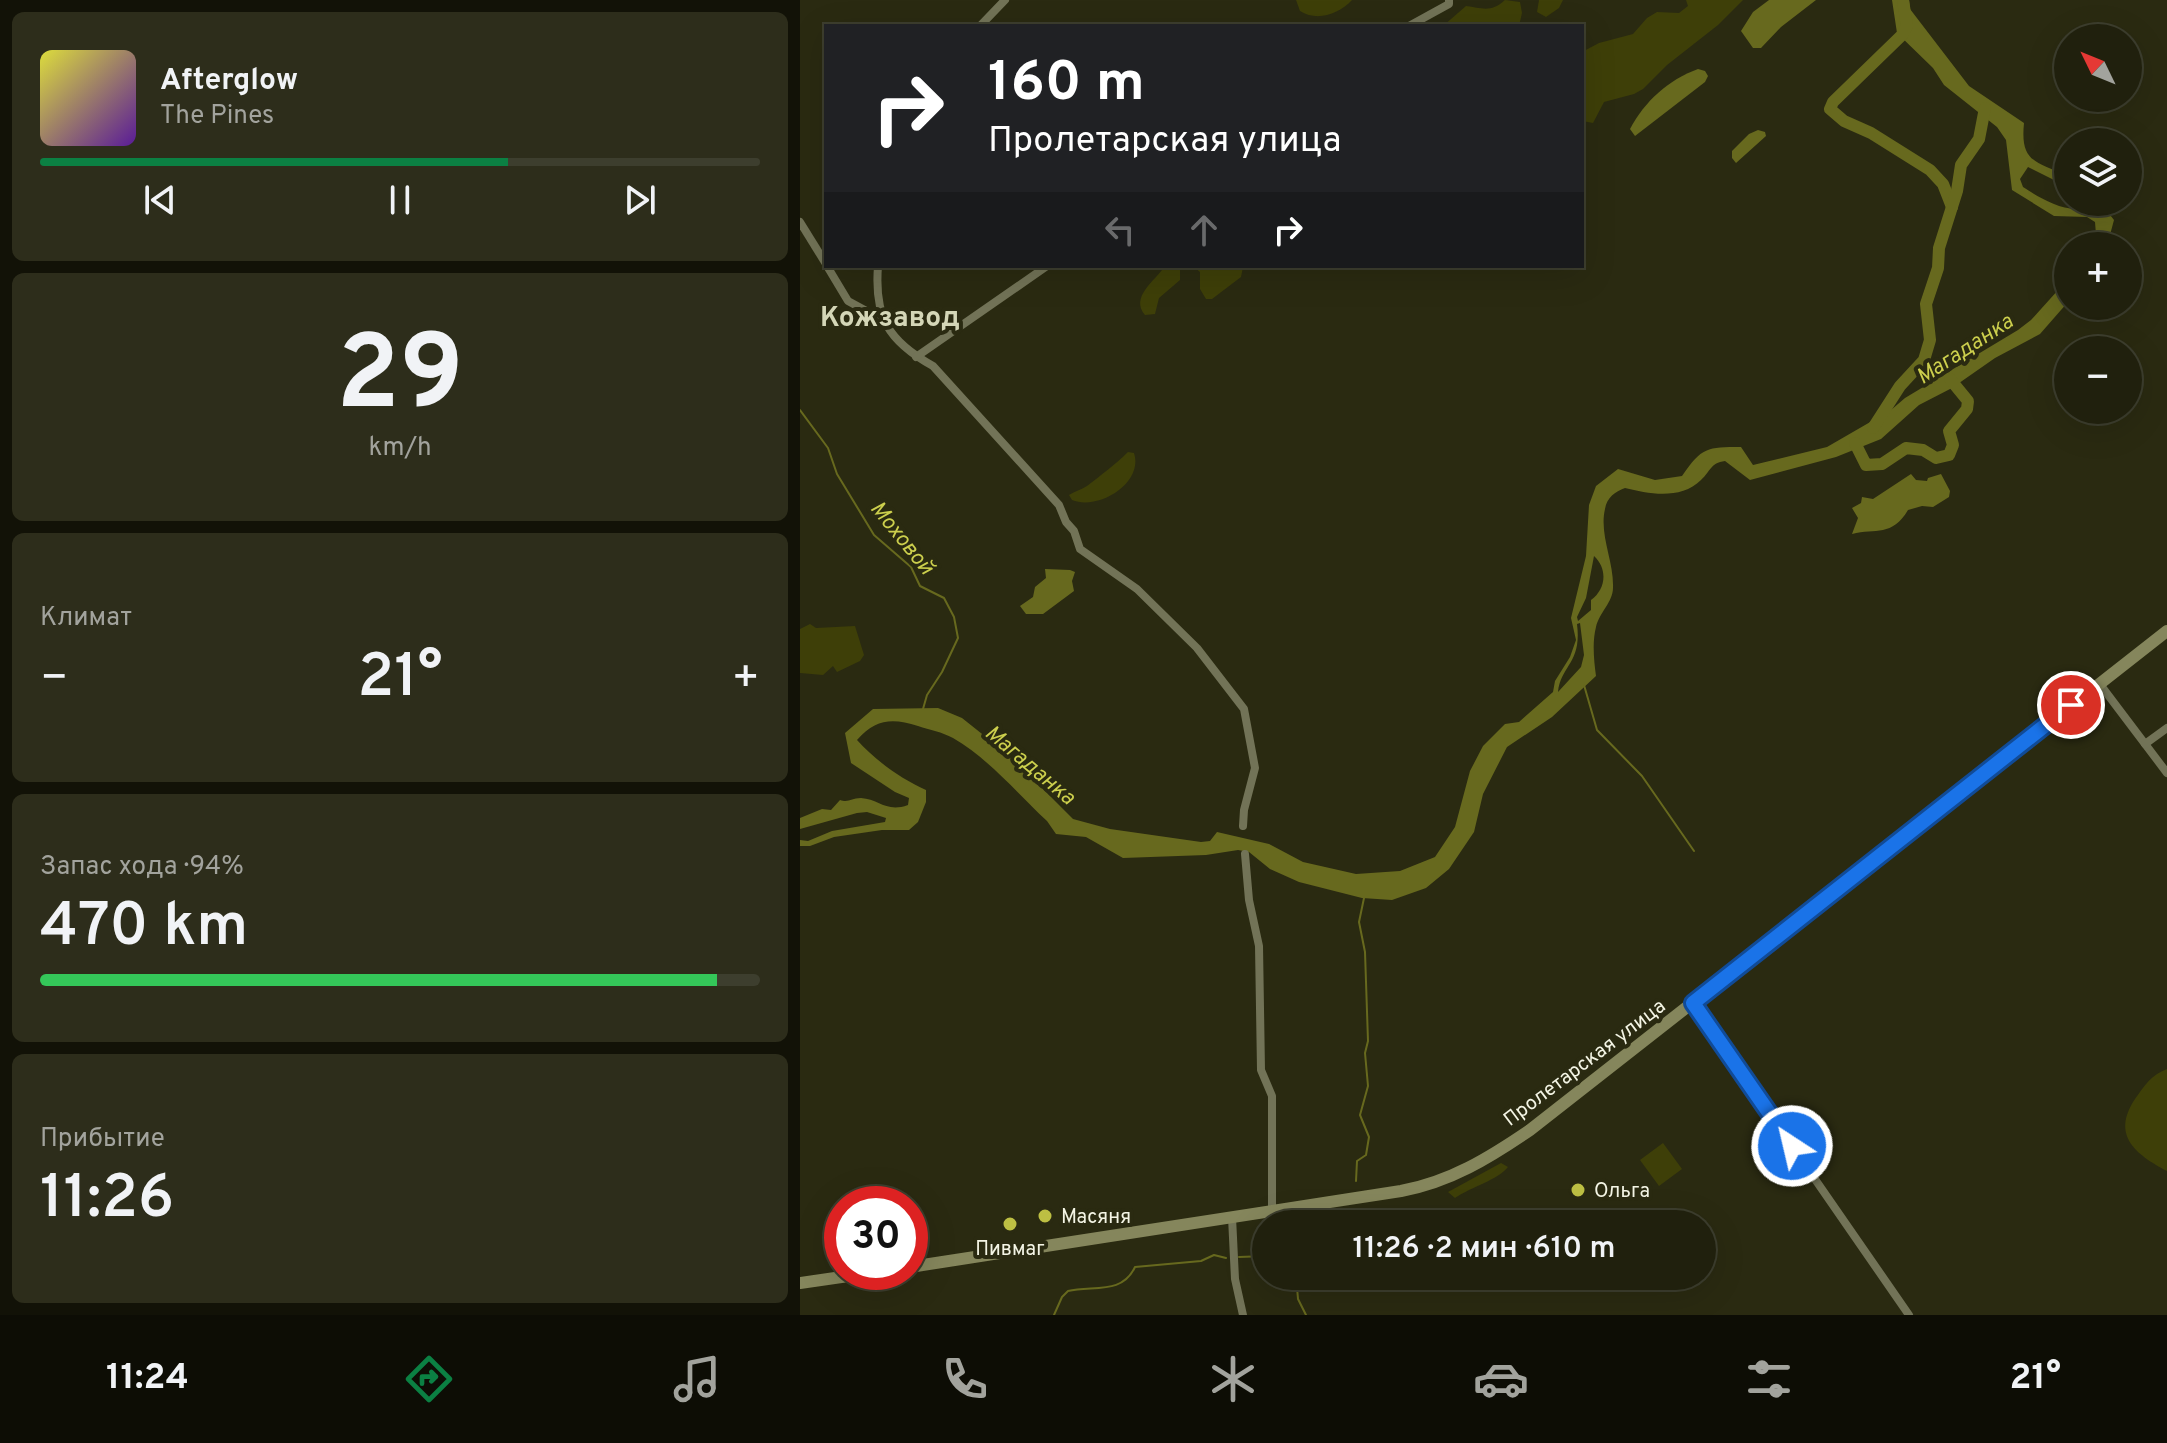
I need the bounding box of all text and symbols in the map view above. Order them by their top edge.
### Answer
north arrow [2054,24,2142,112]
map controls [2054,24,2142,424]
text: 160 m [988,50,1145,120]
icon: right [856,56,960,160]
text: Afterglow [160,63,298,100]
text: The Pines [160,100,274,133]
text: Пролетарская улица [988,119,1342,165]
button: layers [2054,128,2142,216]
icon: previous [138,178,182,222]
icon: pause [378,178,422,222]
icon: next [618,178,662,222]
icon: left [1098,208,1142,252]
icon: ahead [1182,208,1226,252]
icon: right [1266,208,1310,252]
button: + [2054,232,2142,320]
district label: Кожзавод [820,301,960,337]
water label: Магаданка [1912,308,2019,391]
text: 29 [336,314,464,446]
button: − [2054,336,2142,424]
text: km/h [368,432,432,465]
water label: Моховой [863,496,940,582]
text: Климат [40,602,132,635]
text: 21° [358,642,443,718]
text: − [40,652,68,708]
text: + [732,652,760,708]
pin [2037,671,2105,739]
icon: arrive [2049,683,2093,727]
water label: Магаданка [979,720,1081,812]
text: Запас хода · 94% [40,851,244,884]
text: 470 km [40,891,248,967]
street label: Пролетарская улица [1499,994,1671,1133]
position arrow [1750,1104,1834,1188]
text: Прибытие [40,1123,165,1156]
text: 11:26 [40,1163,174,1239]
place label: Ольга [1594,1179,1650,1205]
marker: Ольга [1569,1181,1587,1199]
speed limit sign: 30 [824,1186,928,1290]
place label: Масяня [1061,1205,1131,1231]
marker: Масяня [1036,1207,1054,1225]
marker: Пивмаг [1001,1215,1019,1233]
text: 11:26 · 2 мин · 610 m [1353,1231,1615,1268]
place label: Пивмаг [975,1237,1045,1263]
icon: directions [401,1351,457,1407]
icon: music [669,1351,725,1407]
icon: phone [937,1351,993,1407]
icon: climate [1205,1351,1261,1407]
icon: car [1473,1351,1529,1407]
icon: filters [1741,1351,1797,1407]
text: 11:24 [106,1356,189,1402]
text: 21° [2010,1356,2061,1402]

